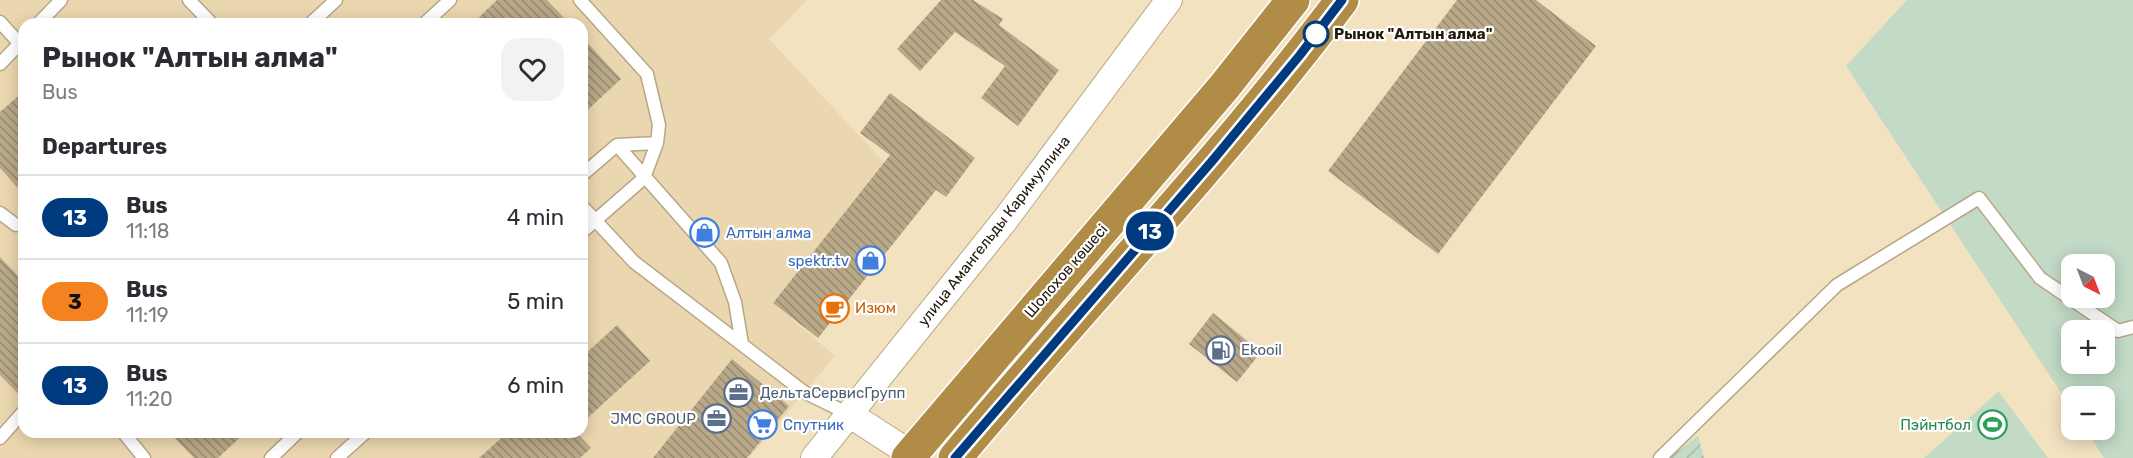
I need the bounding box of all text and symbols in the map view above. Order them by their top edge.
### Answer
marker: Рынок "Алтын алма" [1303,21,1329,47]
place label: Рынок "Алтын алма" [1334,25,1493,43]
button: heart [501,38,564,101]
text: Рынок "Алтын алма" [42,41,338,74]
text: Bus [42,80,78,104]
street label: улица Амангельды Каримуллина [914,132,1074,330]
text: Departures [42,133,167,160]
text: Bus [126,192,168,219]
text: 4 min [507,204,564,231]
text: 13 [63,205,87,230]
line badge: 13 [1123,212,1177,250]
shop icon: Алтын алма [689,217,721,249]
text: 11:18 [126,219,170,243]
text: 13 [1138,219,1162,244]
street label: Шолохов көшесі [1021,221,1111,321]
place label: Алтын алма [726,224,811,242]
shop icon: spektr.tv [854,245,886,277]
place label: spektr.tv [788,252,849,270]
north arrow [2061,254,2115,308]
map controls [2061,254,2115,440]
text: Bus [126,276,168,303]
text: 5 min [507,288,564,315]
text: 3 [68,289,82,314]
cafe icon: Изюм [818,292,850,324]
place label: Изюм [855,299,896,317]
text: 11:19 [126,303,169,327]
button: + [2061,320,2115,374]
fuel station icon: Ekooil [1204,334,1236,366]
place label: Ekooil [1241,341,1282,359]
text: Bus [126,360,168,387]
text: 6 min [507,372,564,399]
text: 13 [63,373,87,398]
office icon: ДельтаСервисГрупп [723,377,755,409]
place label: ДельтаСервисГрупп [760,384,906,402]
button: − [2061,386,2115,440]
text: 11:20 [126,387,173,411]
office icon: JMC GROUP [701,403,733,435]
supermarket icon: Спутник [746,409,778,441]
sports icon: Пэйнтбол [1976,409,2008,441]
place label: JMC GROUP [611,410,696,428]
place label: Спутник [783,416,844,434]
place label: Пэйнтбол [1900,416,1971,434]

